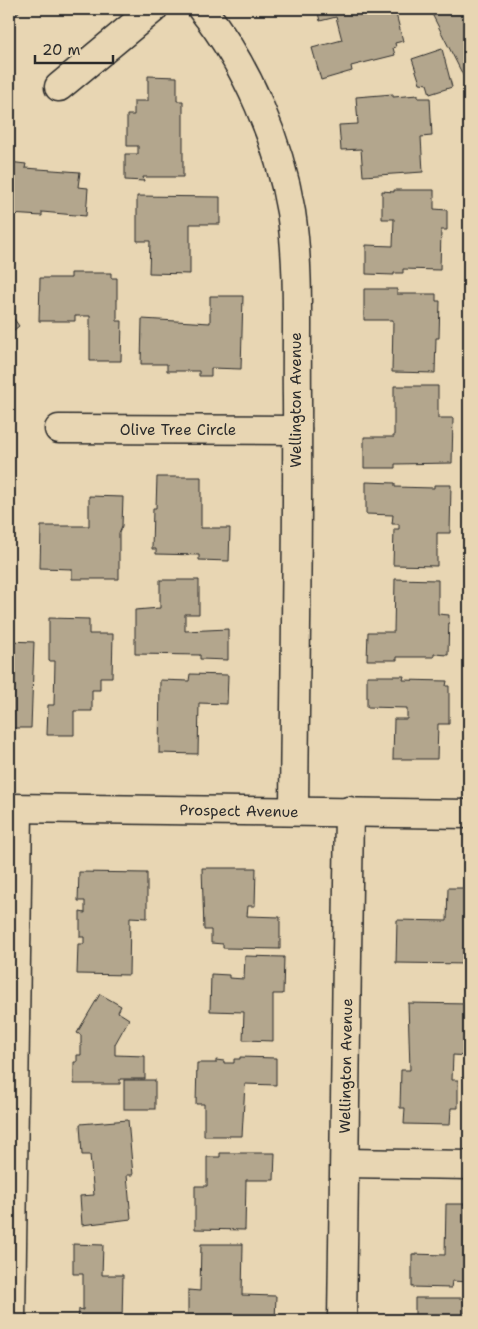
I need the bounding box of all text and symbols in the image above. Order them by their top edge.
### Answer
scale bar [35,32,112,64]
text: 20 m [42,40,81,60]
street label: Wellington Avenue [286,332,306,468]
street label: Olive Tree Circle [120,420,236,440]
street label: Prospect Avenue [179,800,299,822]
street label: Wellington Avenue [335,998,357,1134]

